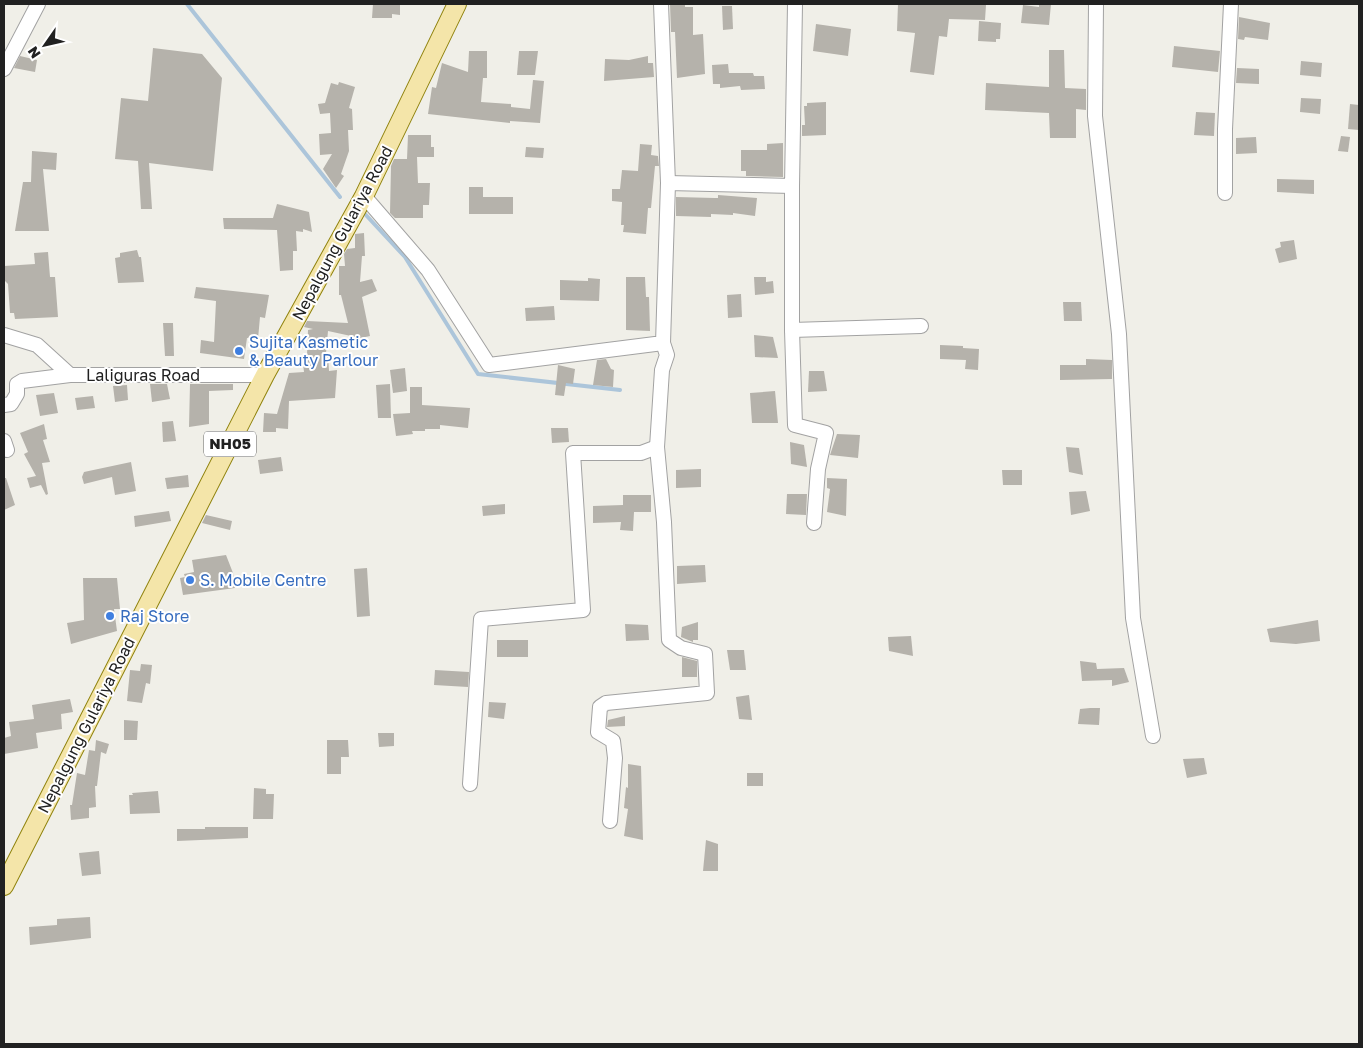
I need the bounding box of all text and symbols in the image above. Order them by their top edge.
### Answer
north arrow [20,20,70,70]
text: N [24,43,44,62]
street label: Nepalgung Gulariya Road [287,142,397,324]
place label: Sujita Kasmetic & Beauty Parlour [249,332,378,370]
marker: Sujita Kasmetic & Beauty Parlour [233,345,245,357]
street label: Laliguras Road [86,365,200,385]
road number: NH05 [204,432,256,456]
place label: S. Mobile Centre [200,570,326,590]
marker: S. Mobile Centre [184,574,196,586]
place label: Raj Store [120,606,189,626]
marker: Raj Store [104,610,116,622]
street label: Nepalgung Gulariya Road [33,634,139,816]

